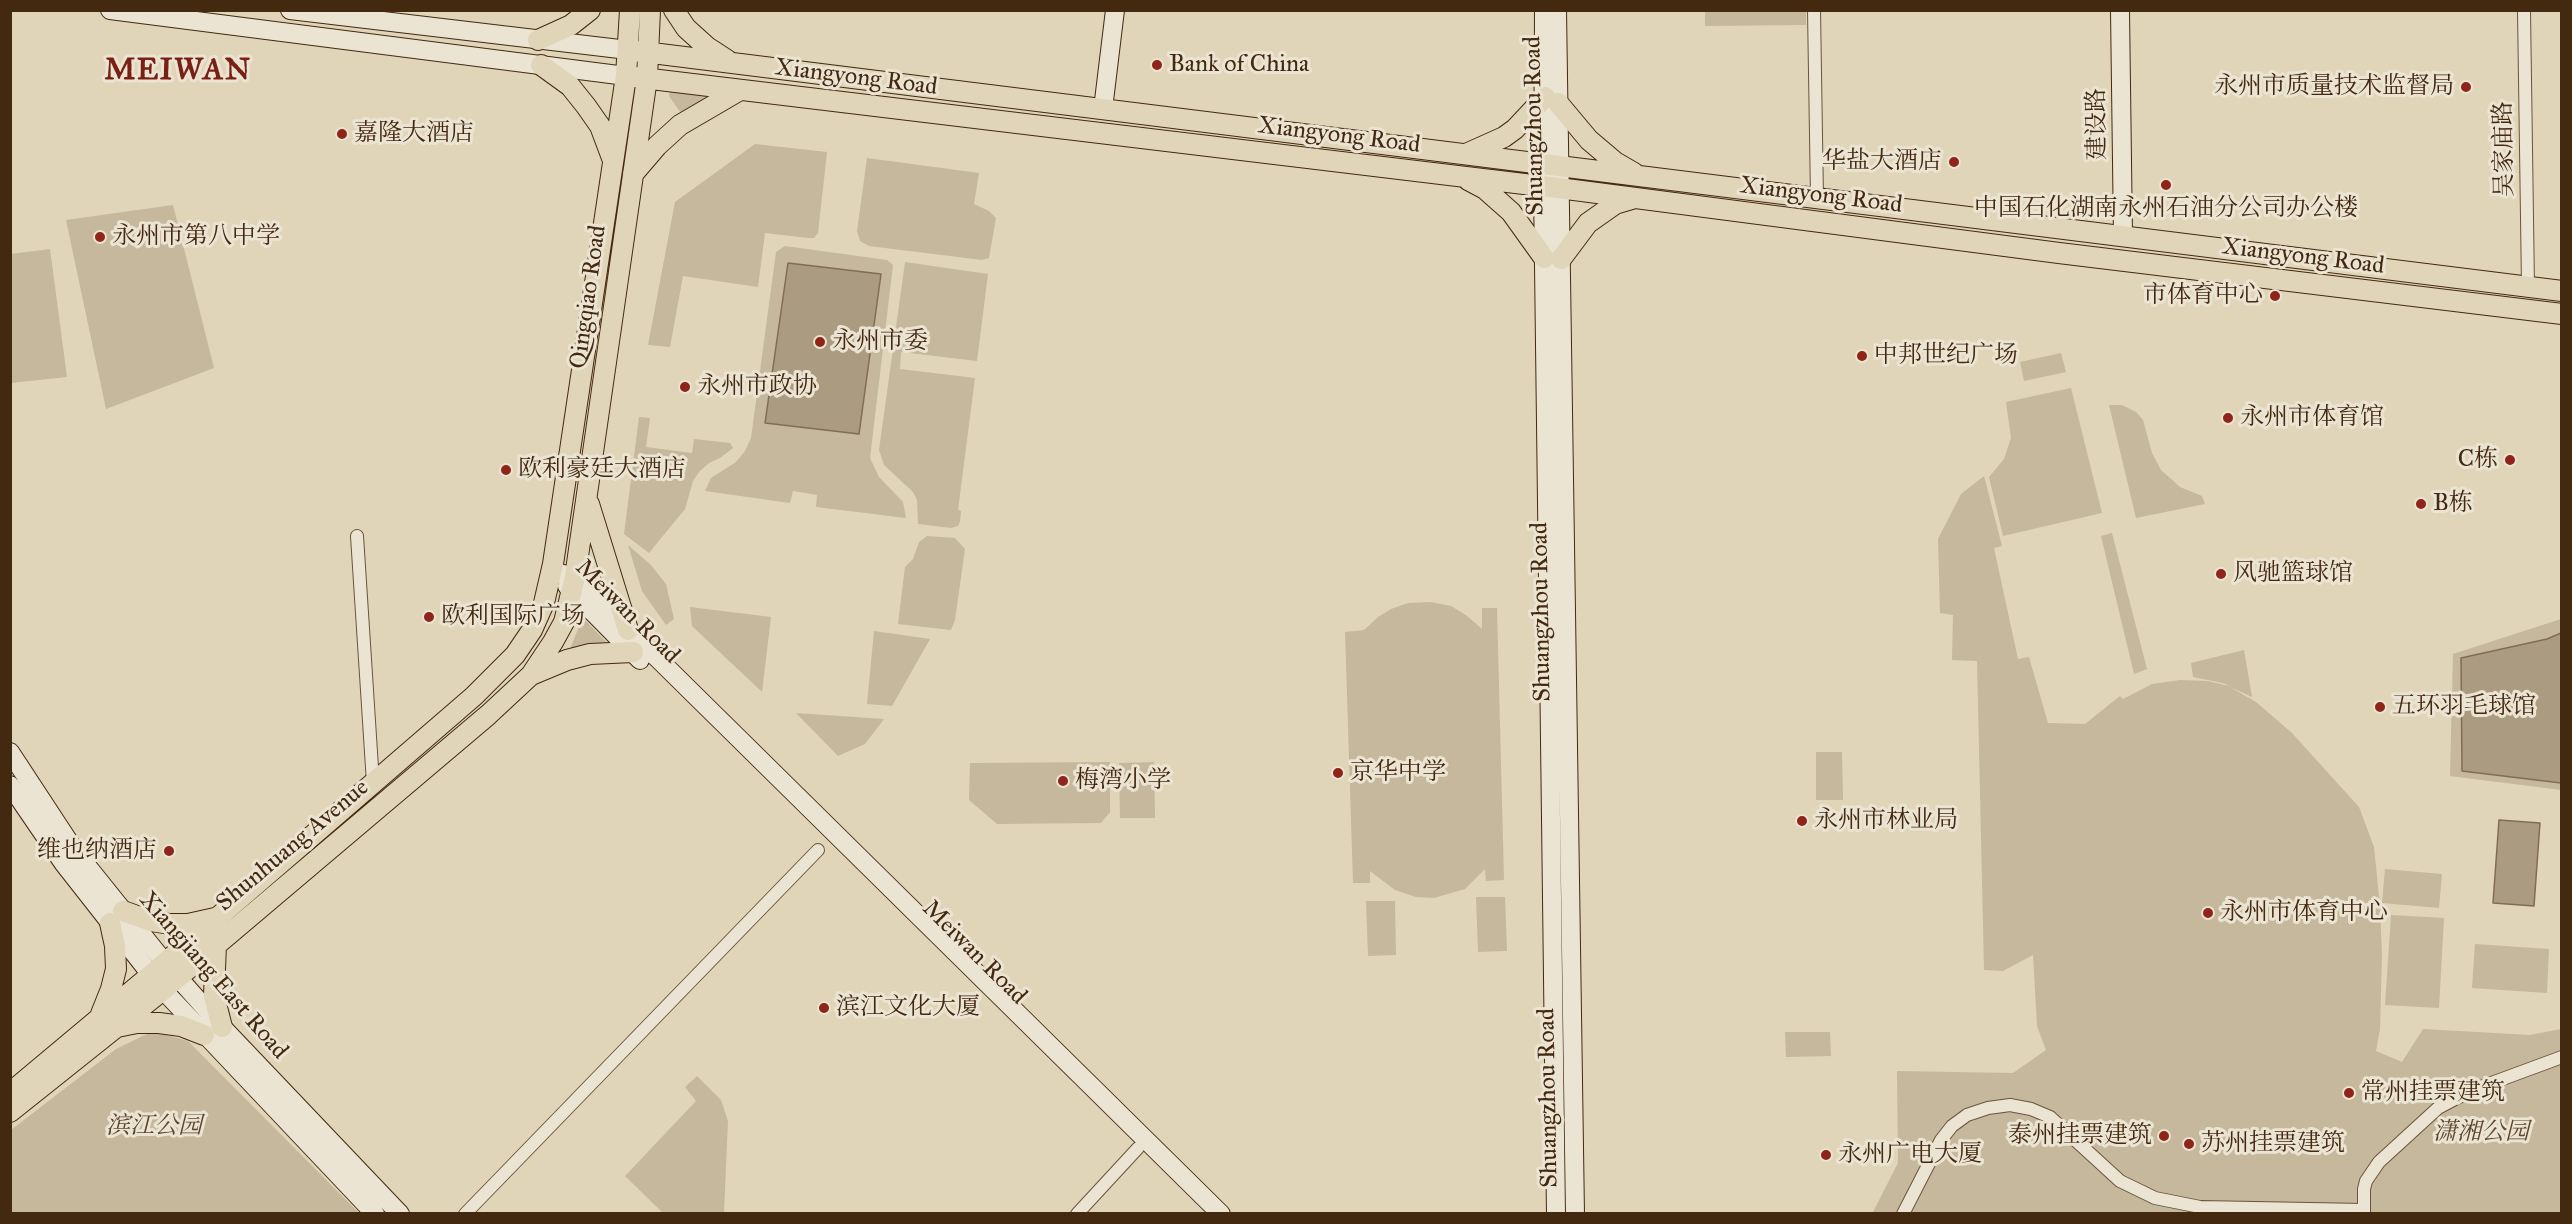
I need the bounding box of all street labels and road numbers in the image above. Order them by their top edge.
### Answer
street label: Shuangzhou Road [1519,36,1551,216]
street label: Xiangyong Road [773,54,939,102]
street label: 建设路 [2083,88,2113,160]
street label: 吴家庙路 [2490,101,2520,197]
street label: Xiangyong Road [1256,112,1422,160]
street label: Xiangyong Road [1738,172,1904,220]
street label: Qingqiao Road [565,223,613,371]
street label: Xiangyong Road [2220,233,2386,281]
street label: Shuangzhou Road [1526,522,1558,702]
street label: Meiwan Road [569,554,685,670]
street label: Shunhuang Avenue [211,774,375,918]
street label: Xiangjiang East Road [132,886,294,1066]
street label: Meiwan Road [916,895,1032,1011]
street label: Shuangzhou Road [1533,1008,1565,1188]

